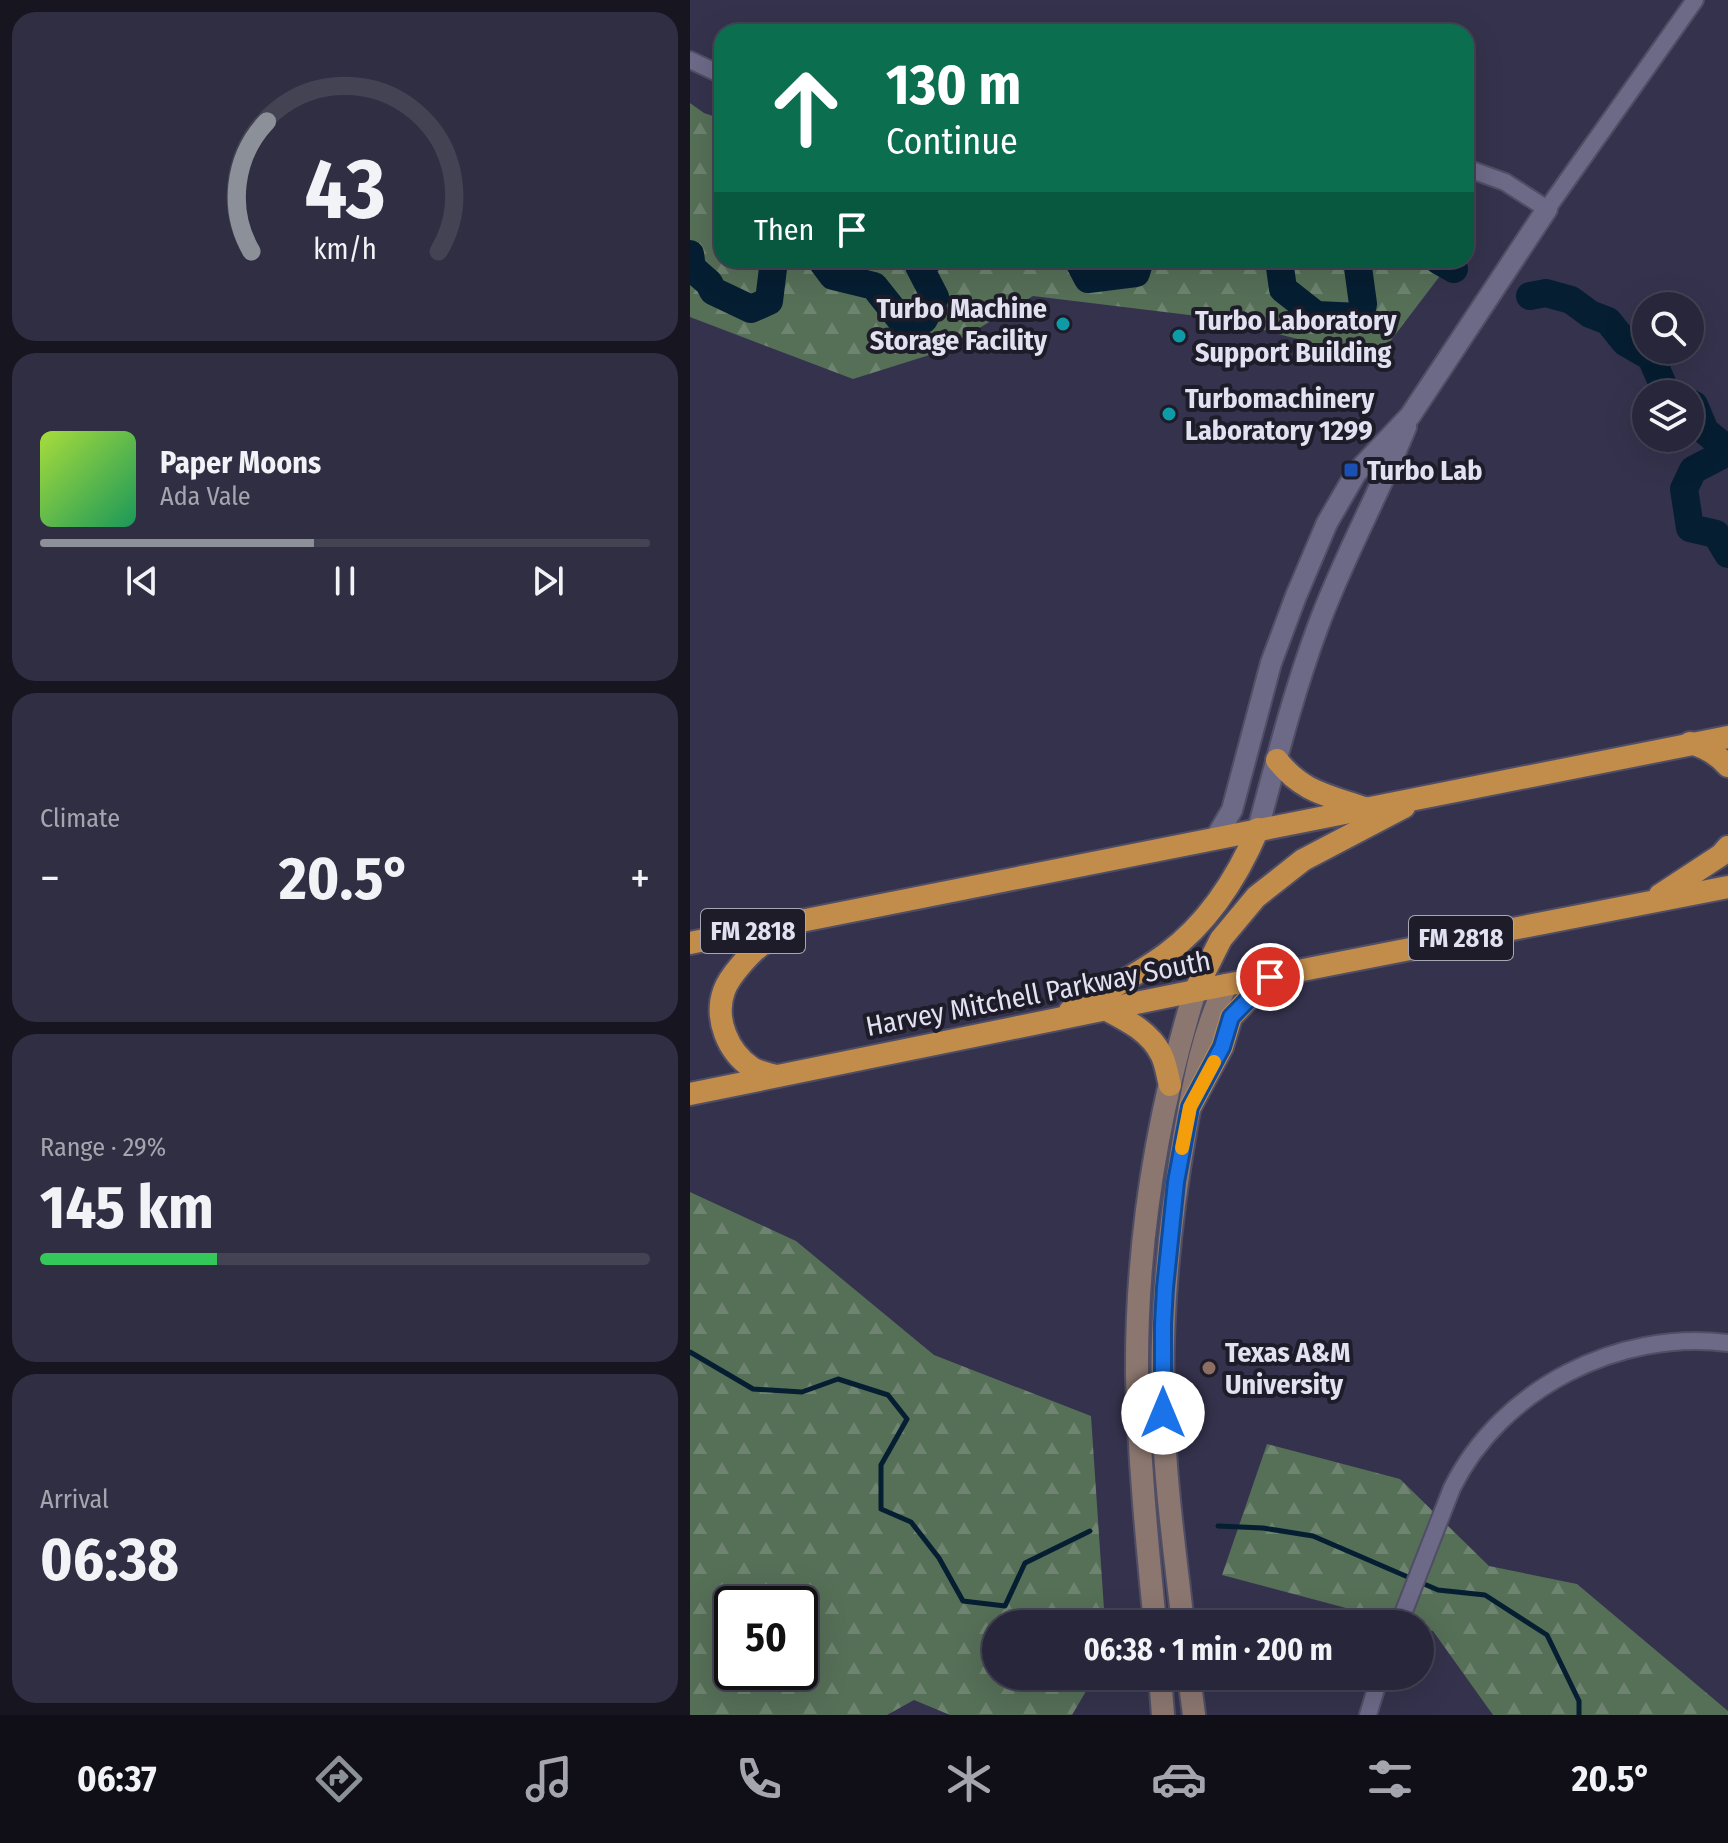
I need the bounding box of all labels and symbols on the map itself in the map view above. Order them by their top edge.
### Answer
place label: Turbo Machine Storage Facility [870,292,1048,357]
place label: Turbo Laboratory Support Building [1195,304,1397,369]
marker: Turbo Machine Storage Facility [1054,315,1072,333]
marker: Turbo Laboratory Support Building [1170,327,1188,345]
place label: Turbomachinery Laboratory 1299 [1185,382,1375,447]
marker: Turbomachinery Laboratory 1299 [1160,405,1178,423]
place label: Turbo Lab [1367,454,1482,487]
marker: Turbo Lab [1342,461,1360,479]
road number: FM 2818 [701,909,805,953]
road number: FM 2818 [1409,916,1513,960]
pin [1236,943,1304,1011]
street label: Harvey Mitchell Parkway South [863,944,1213,1043]
place label: Texas A&M University [1225,1336,1350,1401]
marker: Texas A&M University [1200,1359,1218,1377]
position arrow [1121,1371,1205,1455]
speed limit sign: 50 [714,1586,818,1690]

